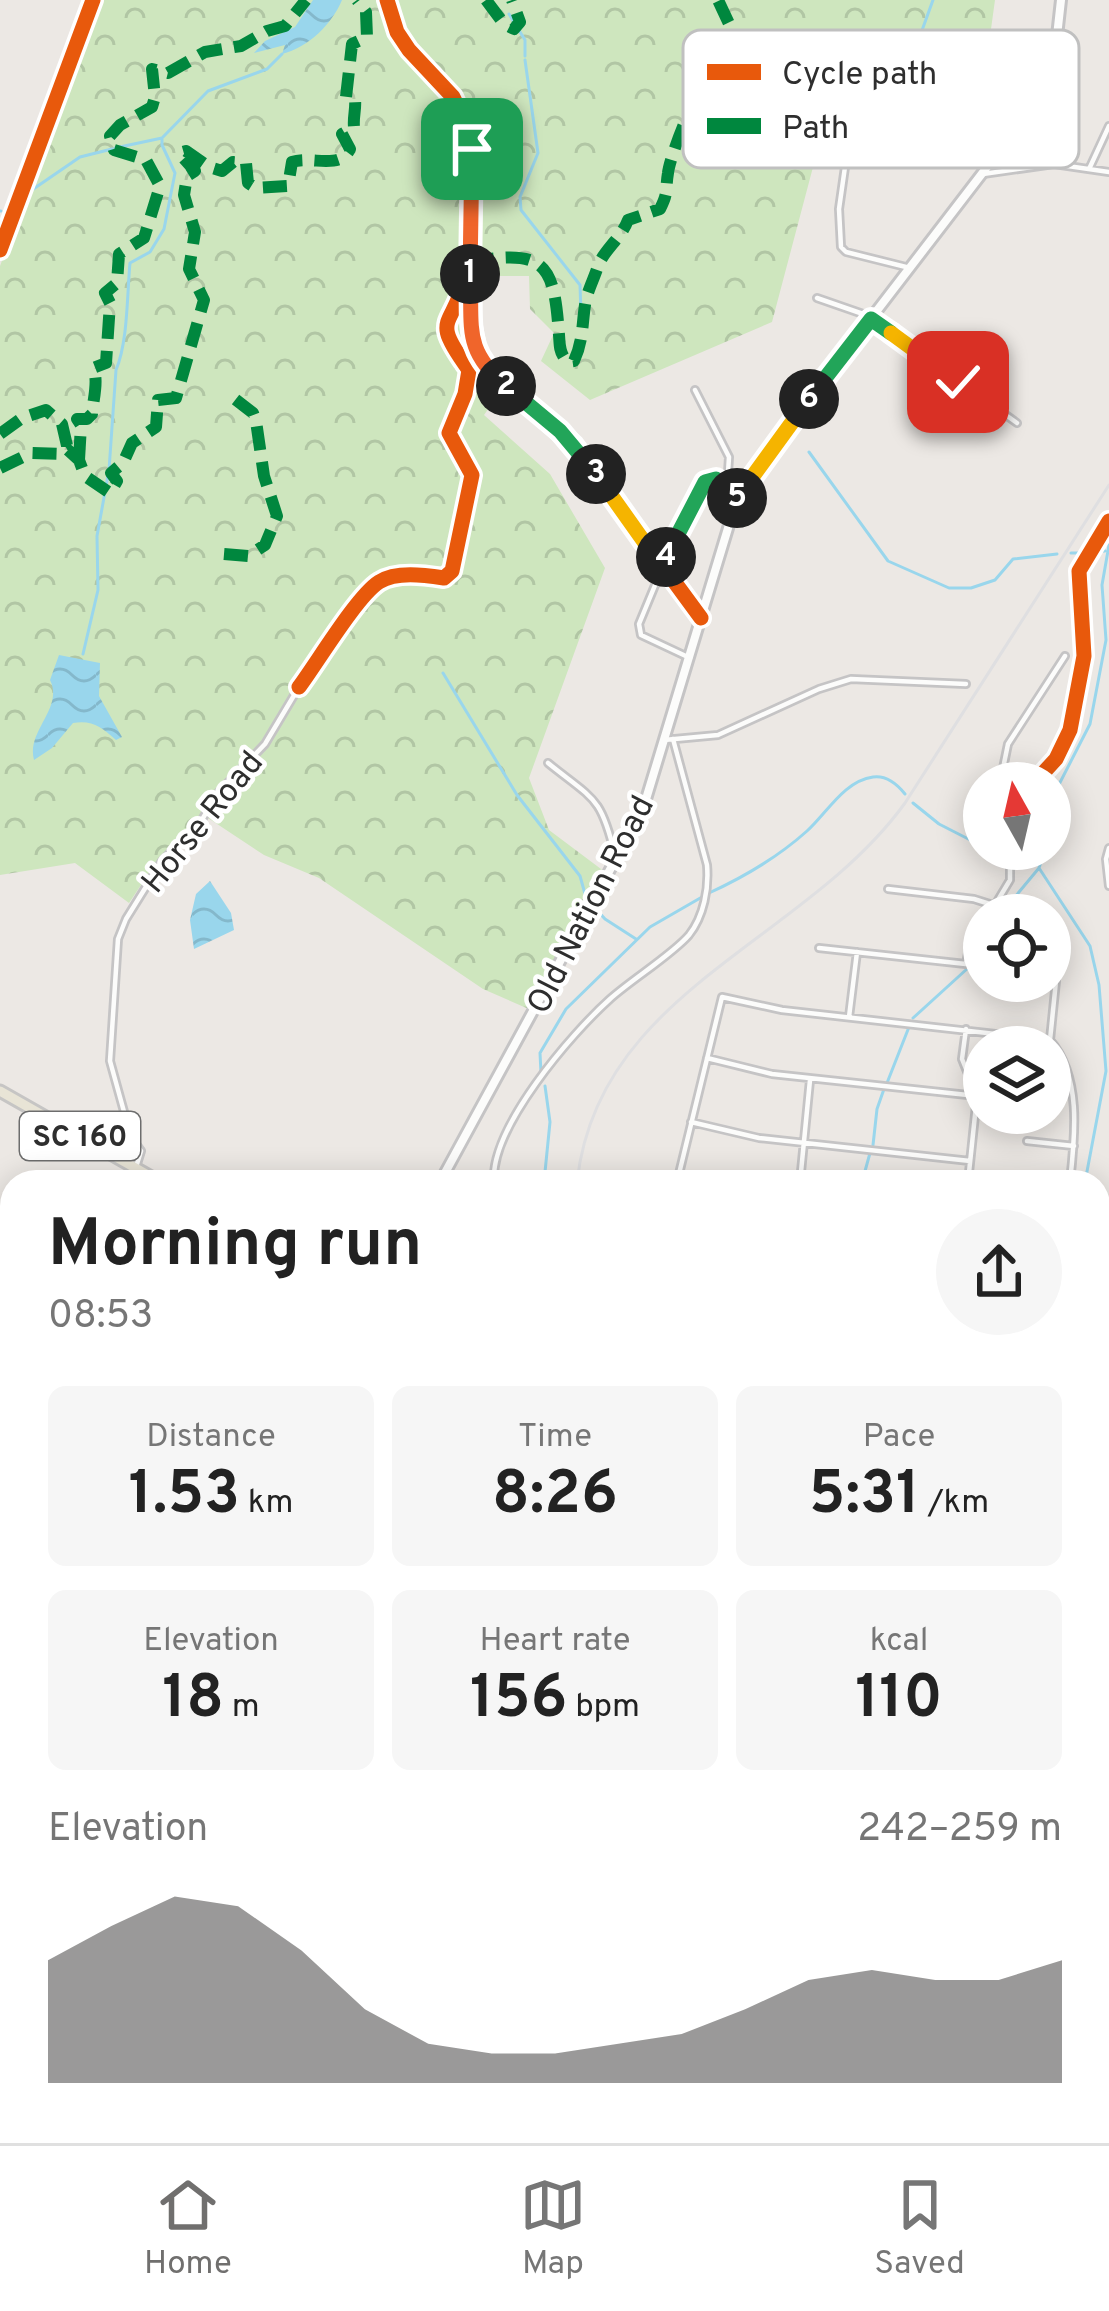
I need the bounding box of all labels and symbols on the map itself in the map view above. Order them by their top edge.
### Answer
legend [683,30,1079,168]
text: Cycle path [782,55,937,97]
pin [421,98,523,200]
text: Path [782,109,849,151]
pin: 1 [440,244,500,304]
pin [907,331,1009,433]
pin: 2 [476,356,536,416]
pin: 6 [779,369,839,429]
pin: 3 [566,444,626,504]
pin: 5 [707,468,767,528]
pin: 4 [636,527,696,587]
street label: Horse Road [134,744,274,903]
north arrow [963,762,1071,870]
street label: Old Nation Road [519,790,666,1022]
road number: SC 160 [20,1112,140,1160]

